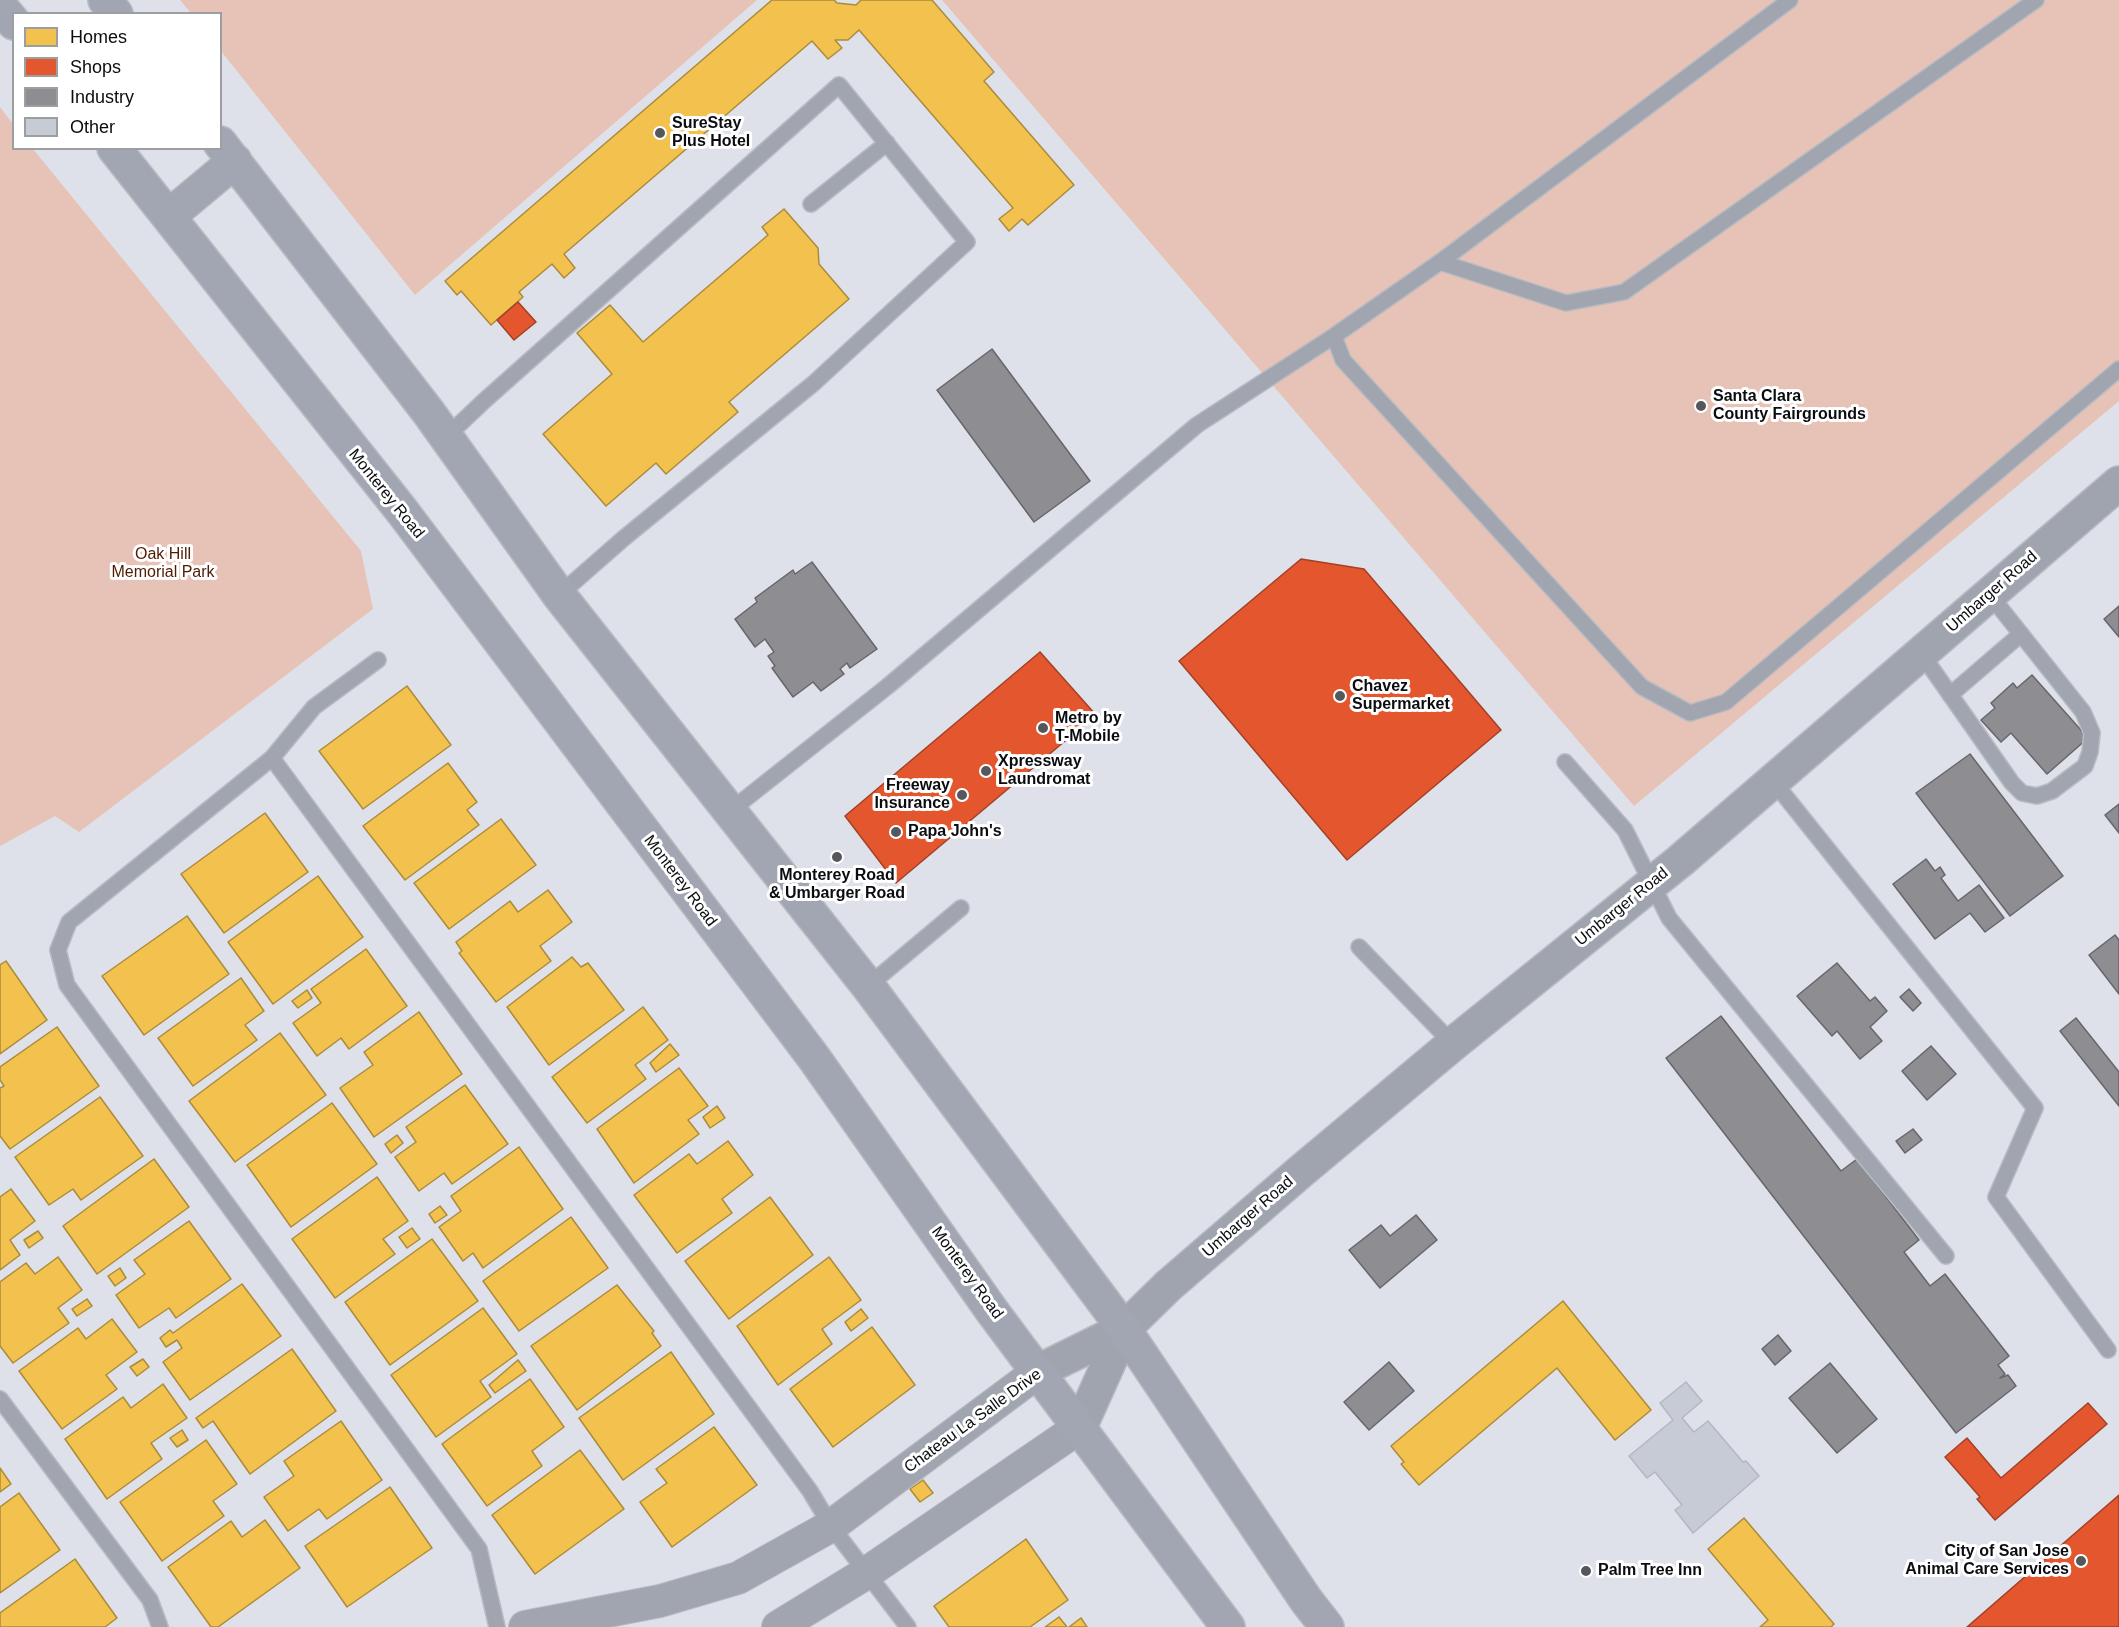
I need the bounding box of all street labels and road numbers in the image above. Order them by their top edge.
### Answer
street label: Monterey Road [344,445,428,543]
street label: Umbarger Road [1943,547,2041,637]
street label: Monterey Road [639,832,721,930]
street label: Umbarger Road [1572,864,1672,950]
street label: Umbarger Road [1199,1172,1297,1262]
street label: Monterey Road [927,1223,1007,1323]
street label: Chateau La Salle Drive [901,1365,1045,1477]

